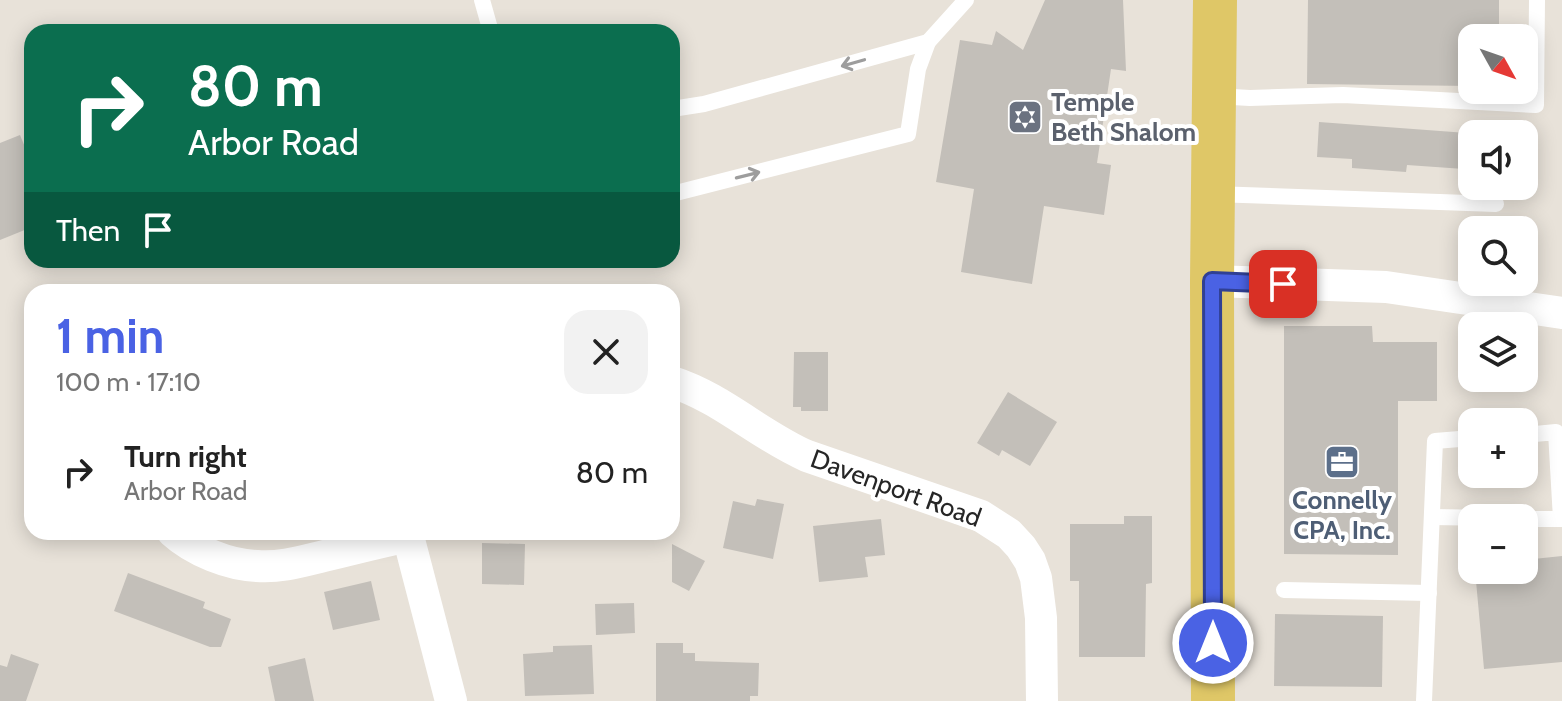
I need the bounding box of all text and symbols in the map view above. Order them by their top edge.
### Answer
north arrow [1458,24,1538,104]
map controls [1458,24,1538,584]
text: 80 m [188,52,323,120]
icon: right [56,56,160,160]
one-way arrow [840,56,866,71]
place label: Temple Beth Shalom [1051,86,1196,148]
synagogue icon: Temple Beth Shalom [1006,98,1044,136]
text: Arbor Road [188,120,359,164]
button: sound [1458,120,1538,200]
one-way arrow [734,166,760,181]
icon: arrive [136,208,180,252]
text: Then [56,212,120,249]
button: search [1458,216,1538,296]
pin [1249,250,1317,318]
icon: arrive [1261,262,1305,306]
text: 1 min [56,307,164,365]
button: close [564,310,648,394]
button: layers [1458,312,1538,392]
text: 100 m · 17:10 [56,366,201,398]
button: + [1458,408,1538,488]
text: Turn right [124,438,247,475]
street label: Davenport Road [806,442,986,534]
office icon: Connelly CPA, Inc. [1323,443,1361,481]
icon: right [56,450,100,494]
text: 80 m [576,454,648,491]
text: Arbor Road [124,475,247,507]
place label: Connelly CPA, Inc. [1292,484,1392,546]
button: − [1458,504,1538,584]
position arrow [1171,601,1255,685]

